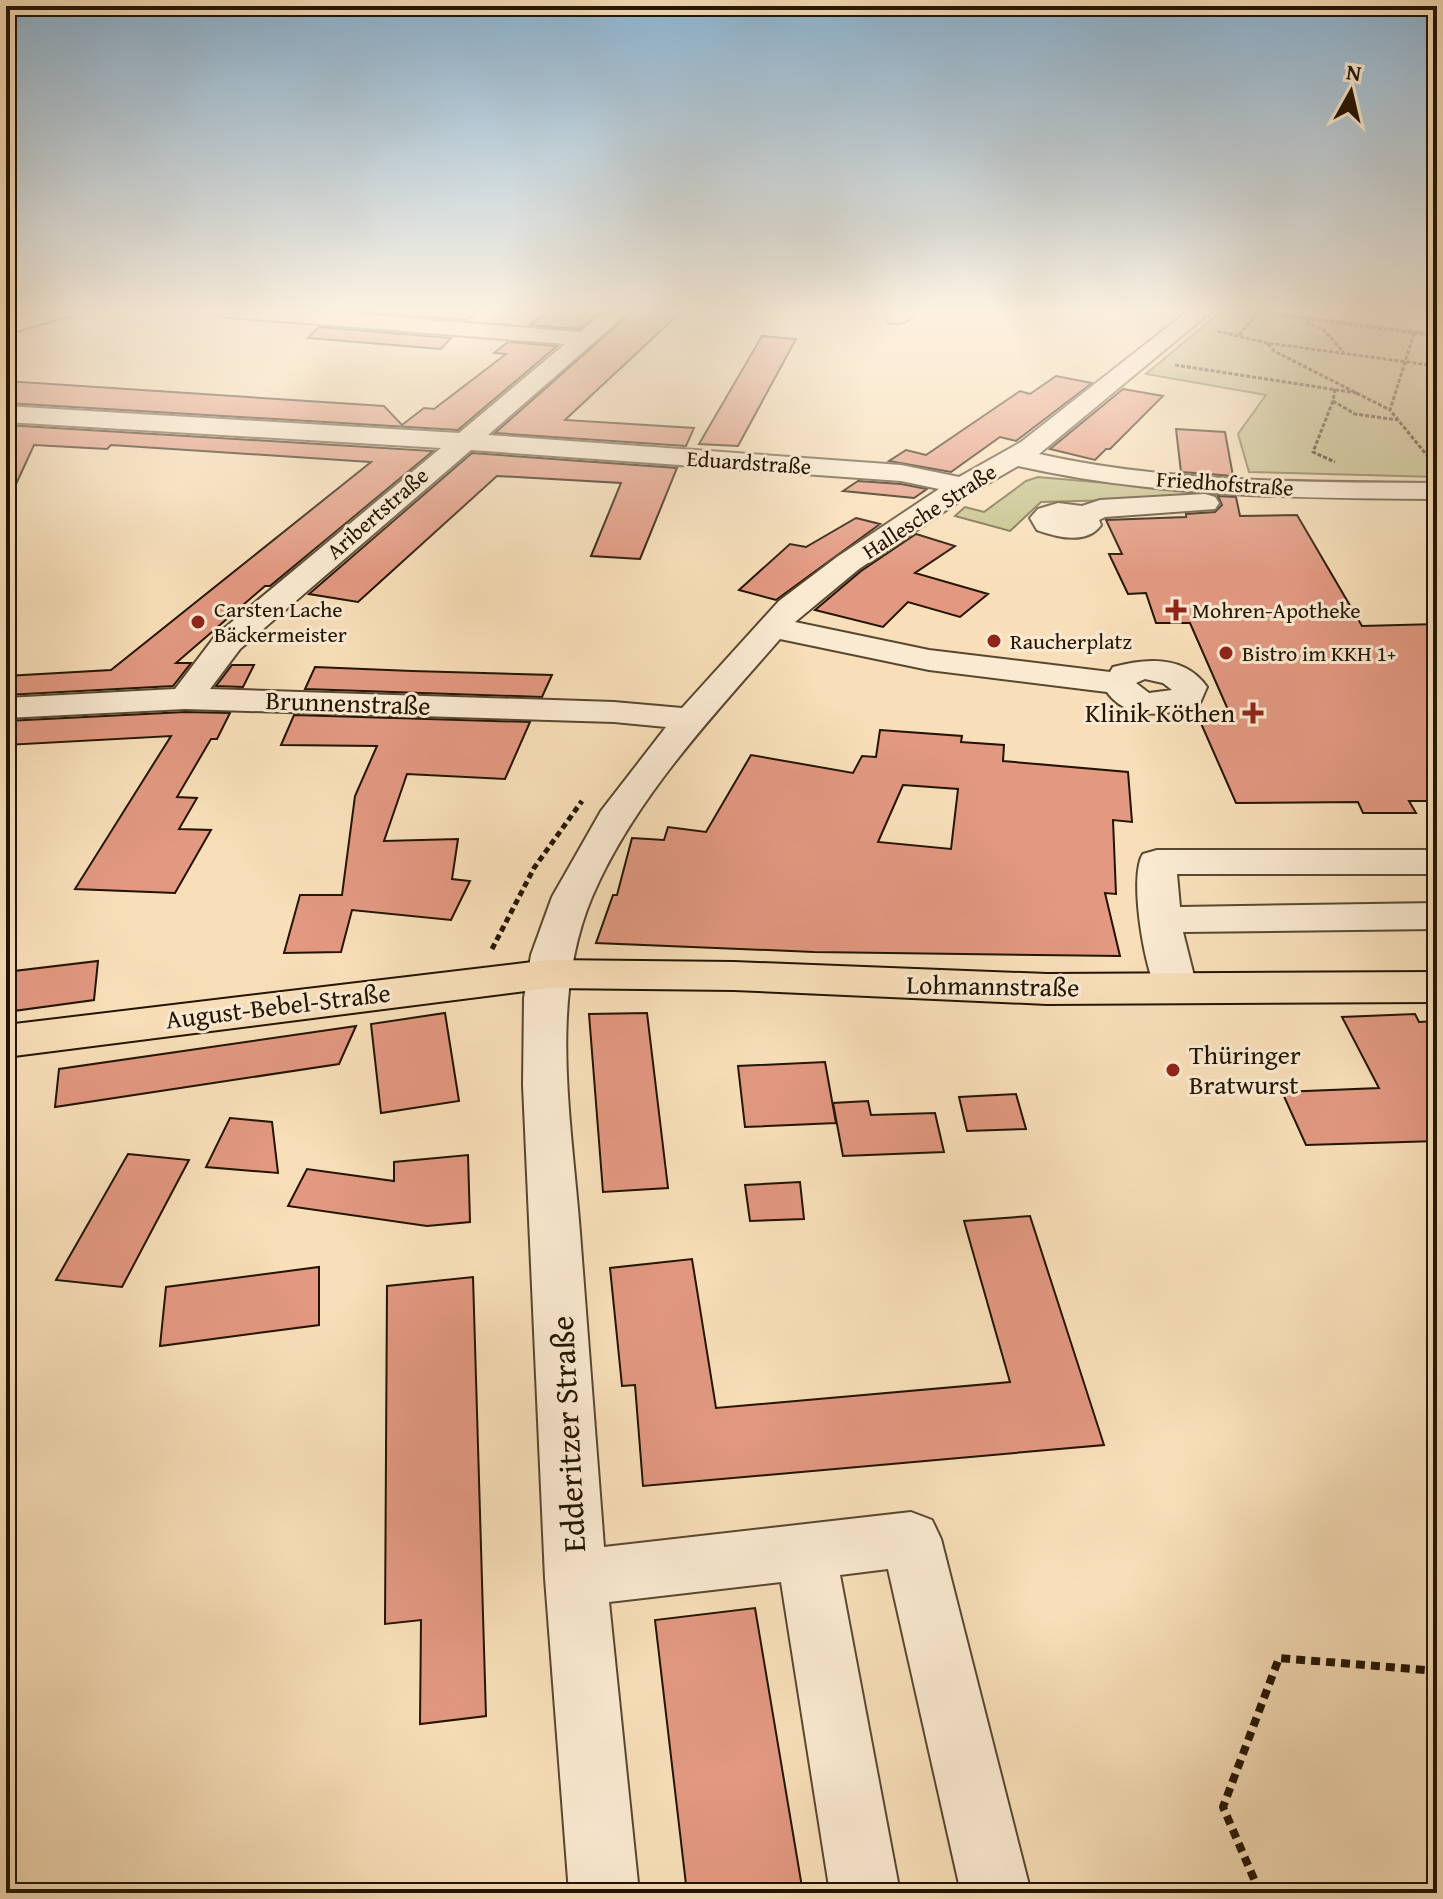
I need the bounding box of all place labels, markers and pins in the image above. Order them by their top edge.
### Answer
place label: Carsten Lache Bäckermeister [214,593,347,650]
place label: Mohren-Apotheke [1192,594,1361,626]
marker: Mohren-Apotheke [1167,601,1185,619]
marker: Carsten Lache Bäckermeister [189,613,207,631]
place label: Raucherplatz [1010,625,1132,657]
marker: Raucherplatz [985,632,1003,650]
place label: Bistro im KKH 1+ [1242,637,1396,669]
marker: Bistro im KKH 1+ [1217,644,1235,662]
place label: Klinik Köthen [1085,693,1235,732]
marker: Klinik Köthen [1242,702,1264,724]
place label: Thüringer Bratwurst [1189,1035,1301,1104]
marker: Thüringer Bratwurst [1164,1061,1182,1079]

